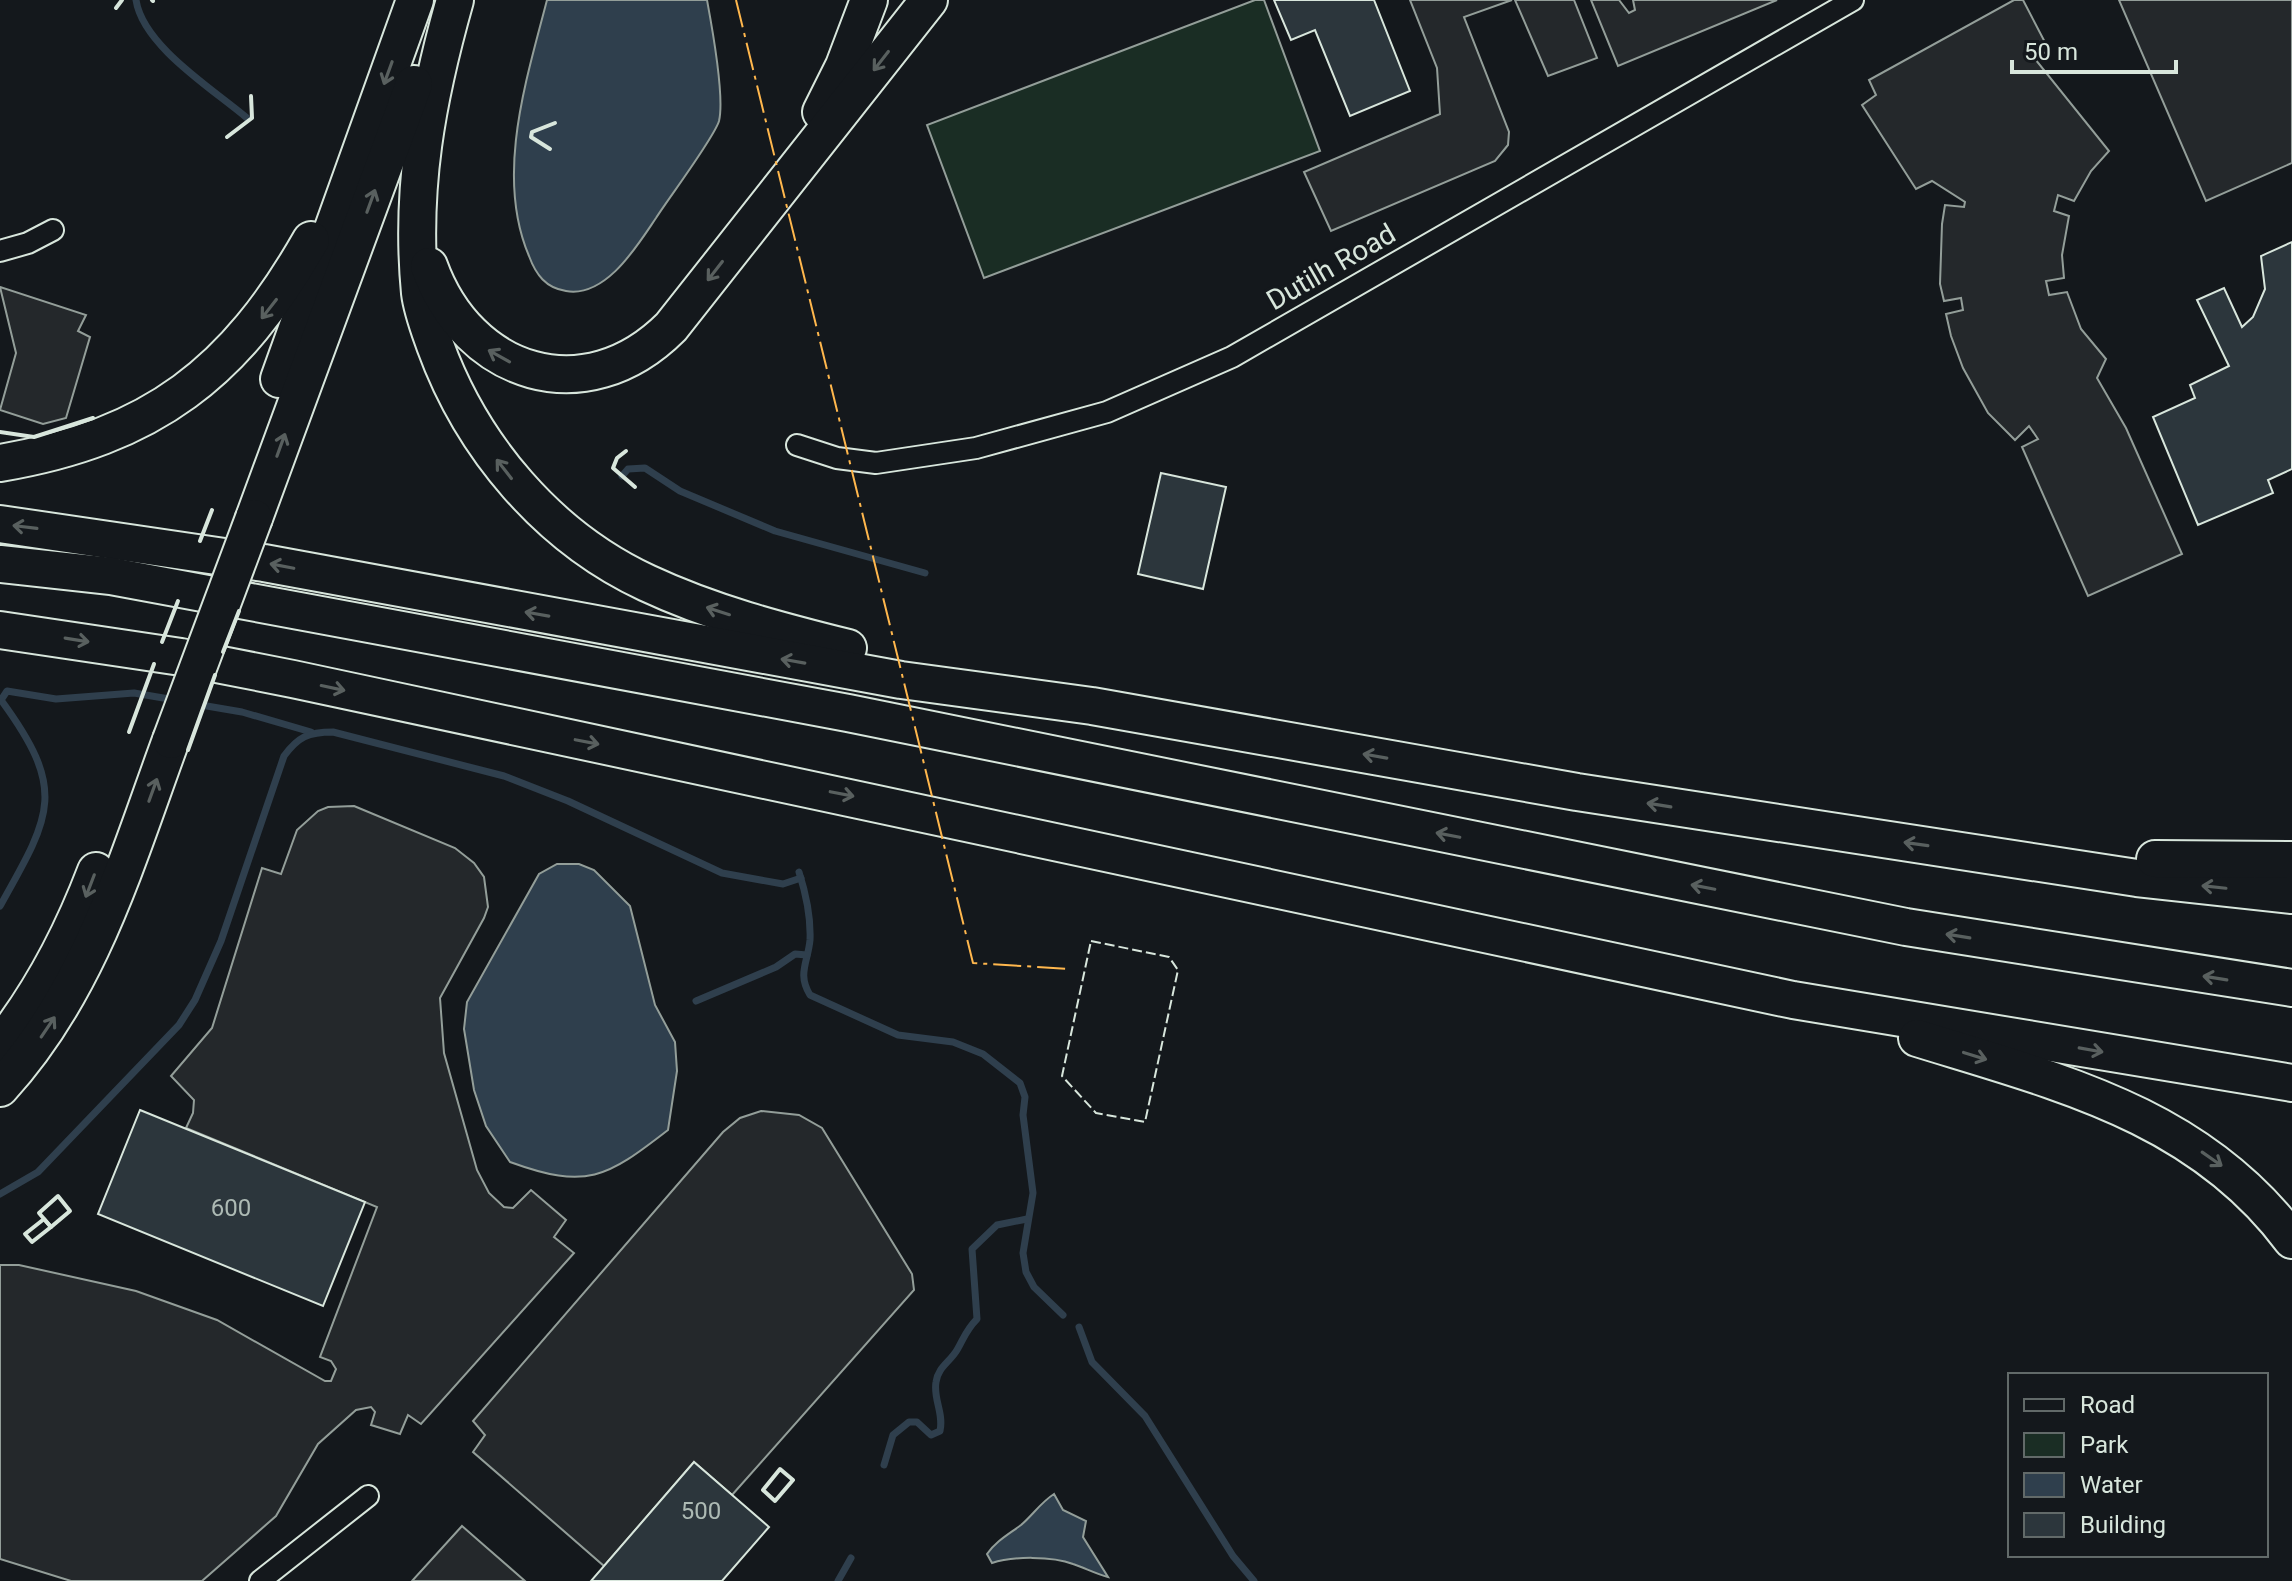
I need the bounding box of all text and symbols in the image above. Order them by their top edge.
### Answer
scale bar [2012,24,2176,74]
text: 50 m [2024,38,2078,66]
one-way arrow [872,50,889,71]
one-way arrow [379,60,394,85]
one-way arrow [365,189,379,214]
street label: Dutilh Road [1261,217,1401,317]
one-way arrow [706,260,723,281]
one-way arrow [261,298,278,319]
one-way arrow [487,348,511,363]
one-way arrow [275,433,289,458]
one-way arrow [496,459,513,480]
one-way arrow [13,519,38,534]
one-way arrow [270,558,295,573]
one-way arrow [706,602,731,617]
one-way arrow [525,605,551,620]
one-way arrow [64,634,90,649]
one-way arrow [781,652,806,667]
one-way arrow [320,681,345,696]
one-way arrow [574,735,599,750]
one-way arrow [1363,748,1388,763]
one-way arrow [147,778,161,803]
one-way arrow [829,787,854,802]
one-way arrow [1647,797,1672,812]
one-way arrow [1436,827,1461,842]
one-way arrow [1904,836,1929,851]
one-way arrow [82,873,97,898]
one-way arrow [1691,878,1716,893]
one-way arrow [2201,879,2228,894]
one-way arrow [1946,928,1971,943]
one-way arrow [2202,970,2228,985]
one-way arrow [41,1016,57,1039]
one-way arrow [2078,1043,2103,1058]
one-way arrow [1962,1050,1987,1064]
one-way arrow [2201,1150,2222,1167]
house number: 600 [211,1194,251,1222]
legend [2008,1373,2268,1557]
text: Road [2080,1391,2135,1419]
text: Park [2080,1431,2129,1459]
text: Water [2080,1471,2143,1499]
house number: 500 [681,1497,721,1525]
text: Building [2080,1511,2166,1539]

